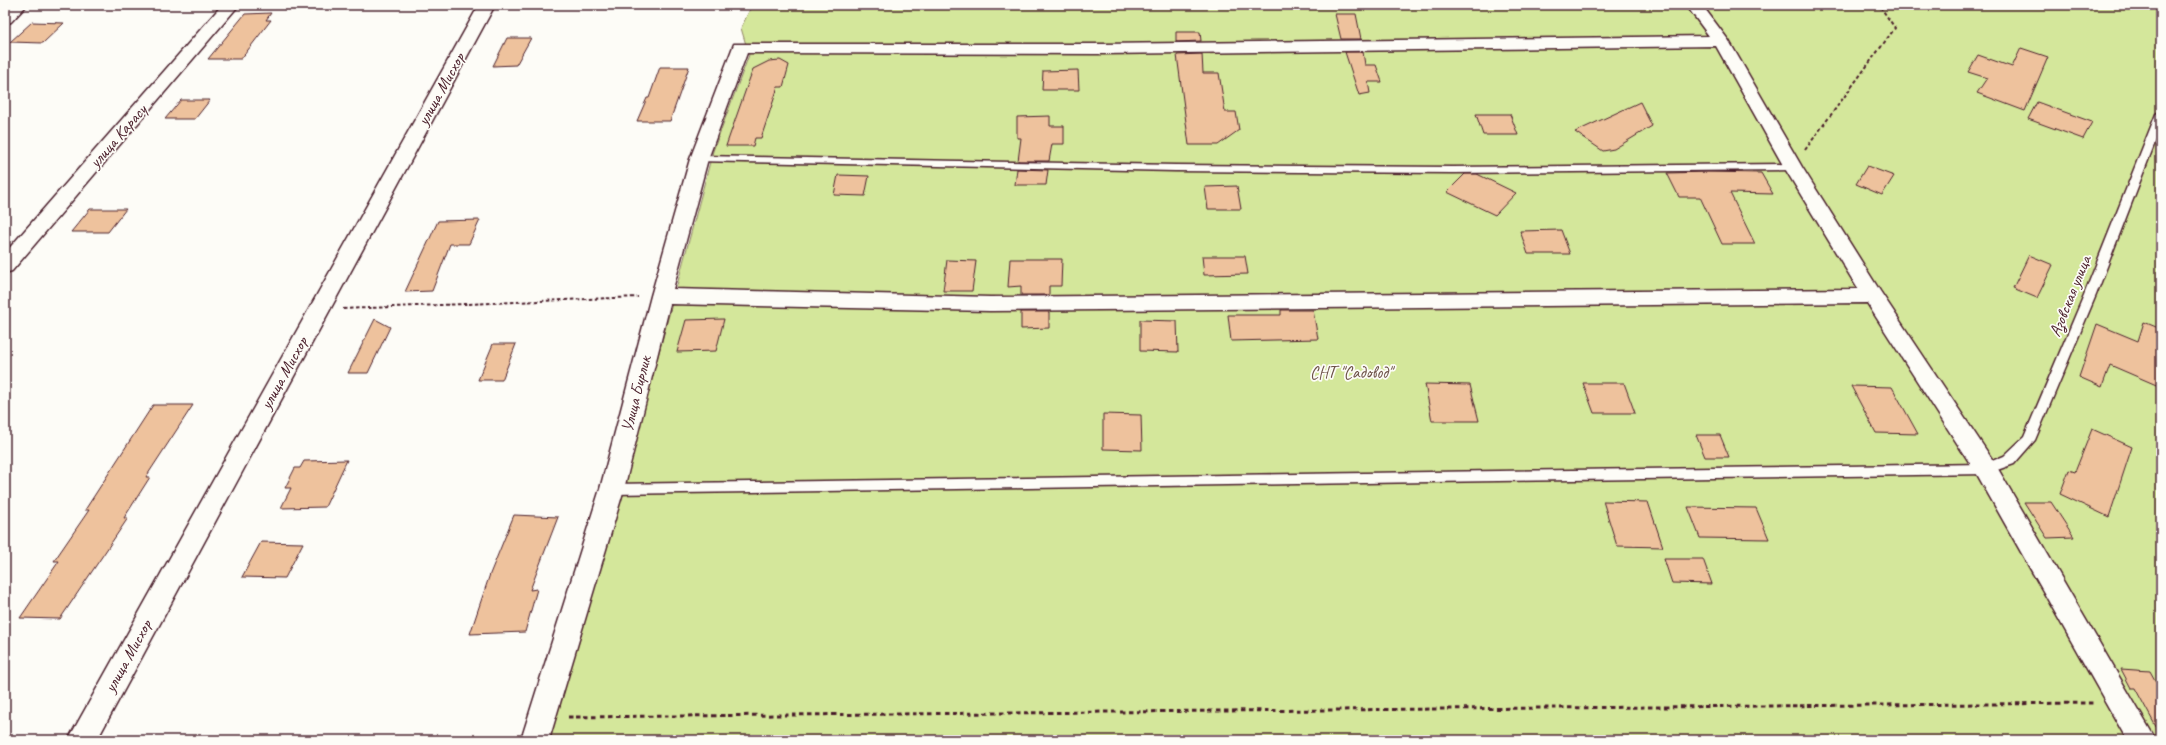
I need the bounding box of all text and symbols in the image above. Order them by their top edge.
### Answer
street label: улица Мисхор [412,48,470,130]
street label: улица Карасу [84,99,152,173]
street label: Азовская улица [2044,251,2097,340]
street label: улица Мисхор [255,332,313,414]
street label: Улица Бирлик [616,352,656,434]
park label: СНТ "Садовод" [1310,362,1396,383]
street label: улица Мисхор [99,615,157,697]

